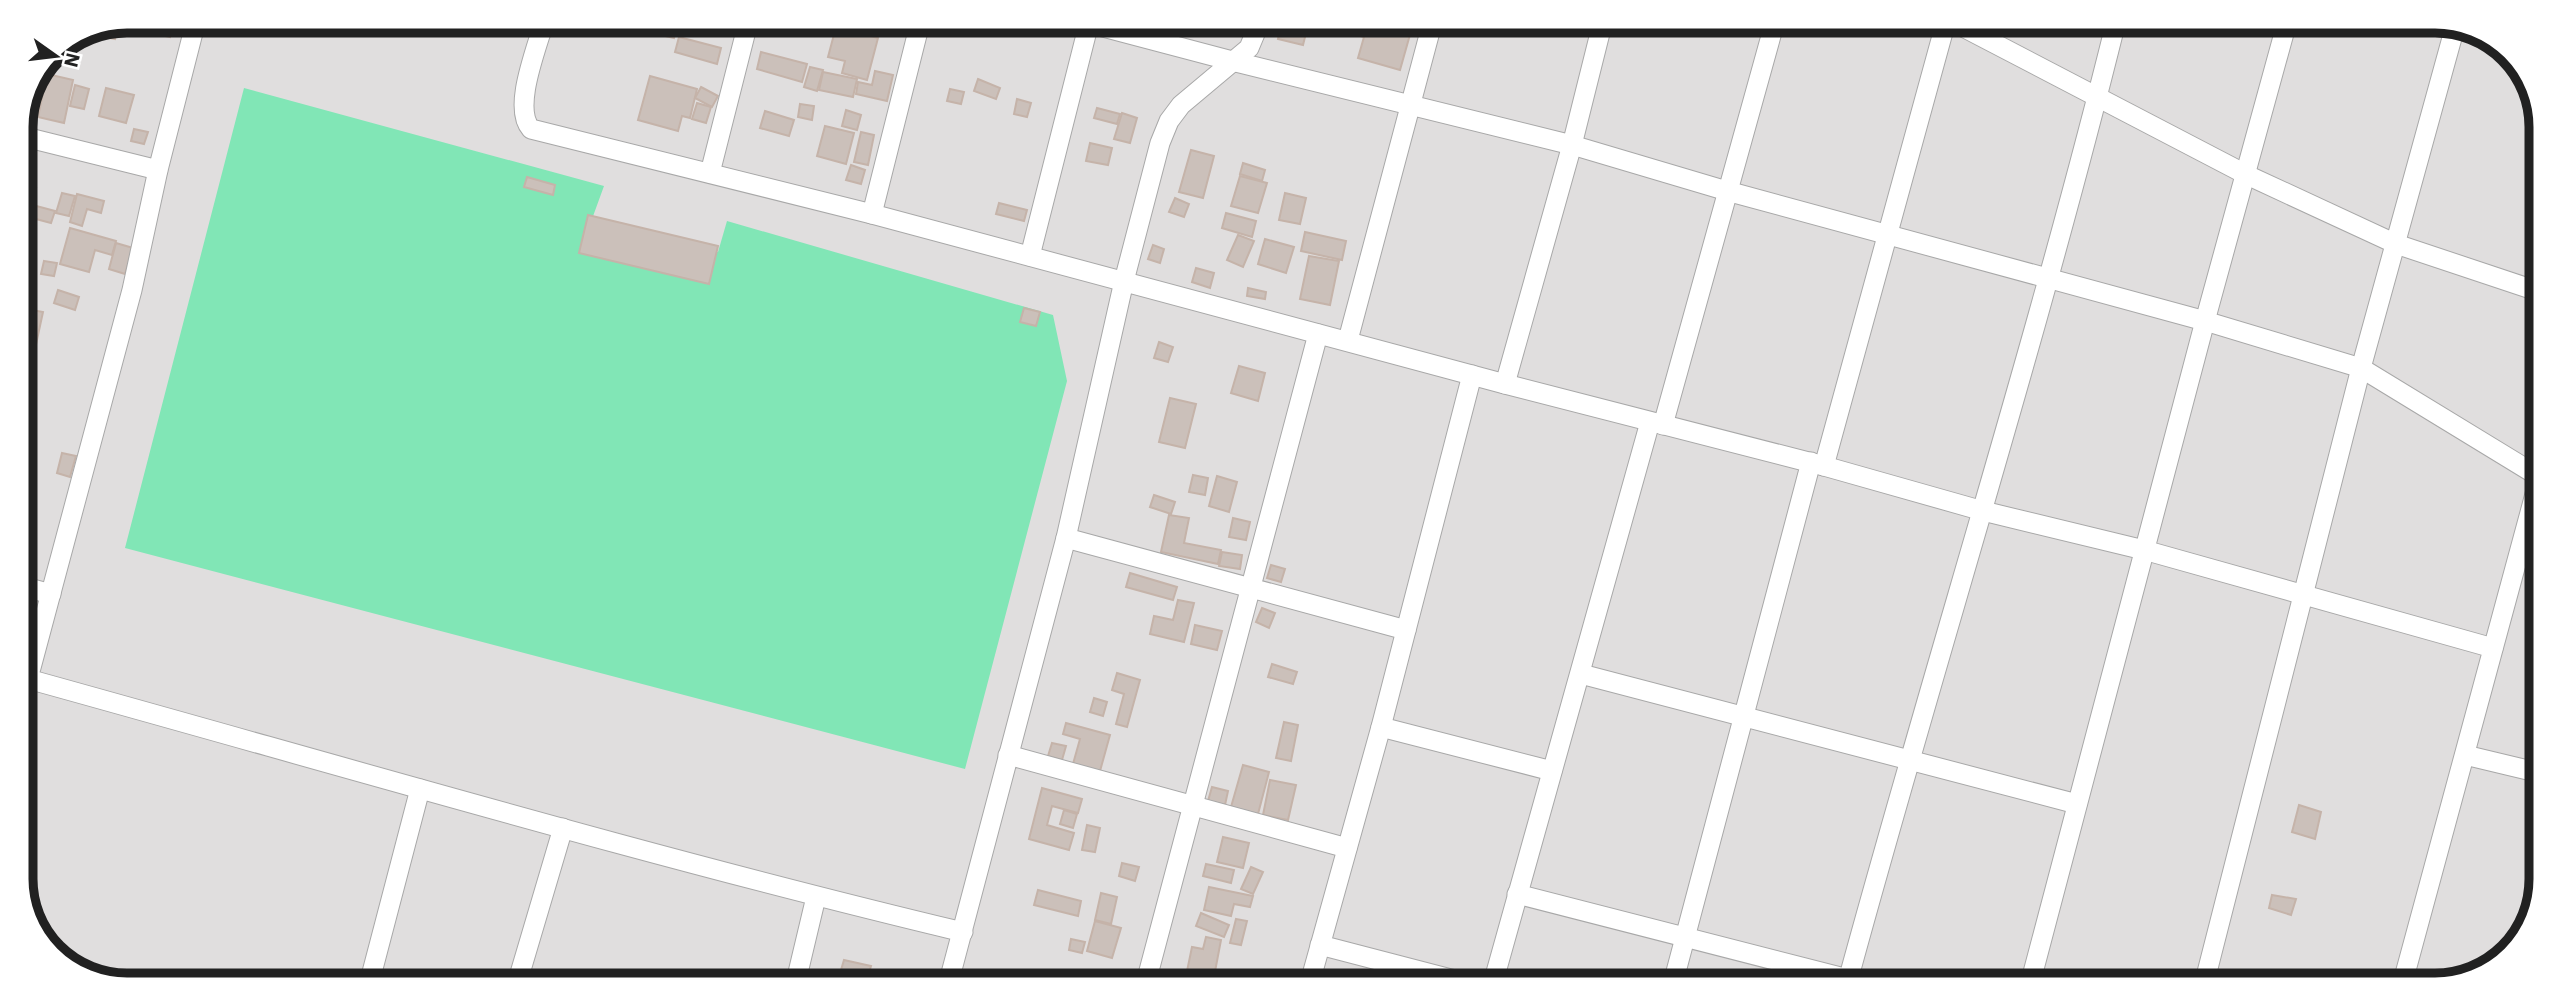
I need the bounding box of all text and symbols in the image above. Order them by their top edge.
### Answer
north arrow [21,21,91,91]
text: N [59,51,86,70]

